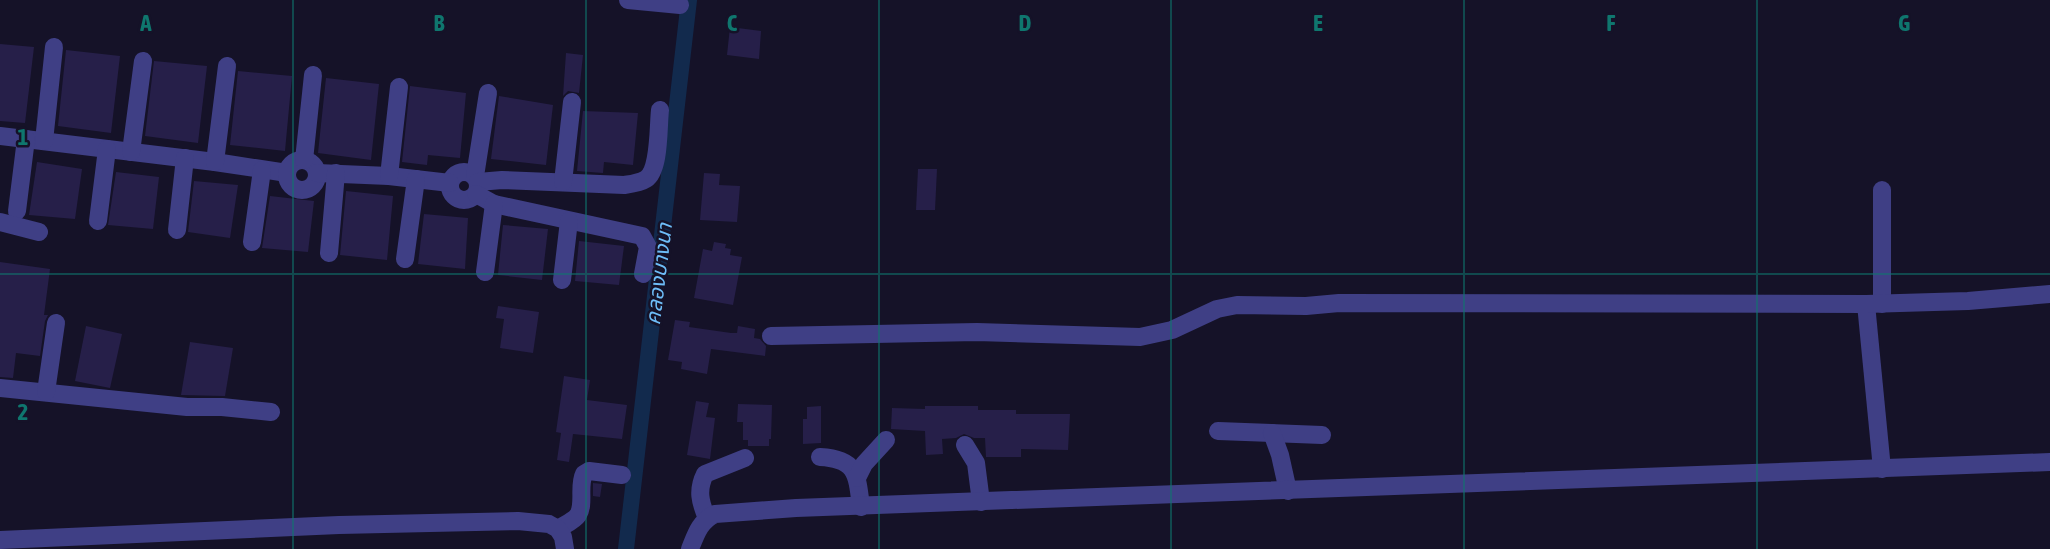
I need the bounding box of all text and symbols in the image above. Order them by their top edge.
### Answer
text: A [139,10,152,36]
text: B [434,10,445,36]
text: C [727,10,738,36]
text: D [1019,10,1032,36]
text: E [1313,10,1323,36]
text: F [1606,10,1616,36]
text: G [1898,10,1910,36]
text: 1 [18,124,29,150]
water label: คลองบางนา [640,220,676,326]
text: 2 [18,399,28,425]

